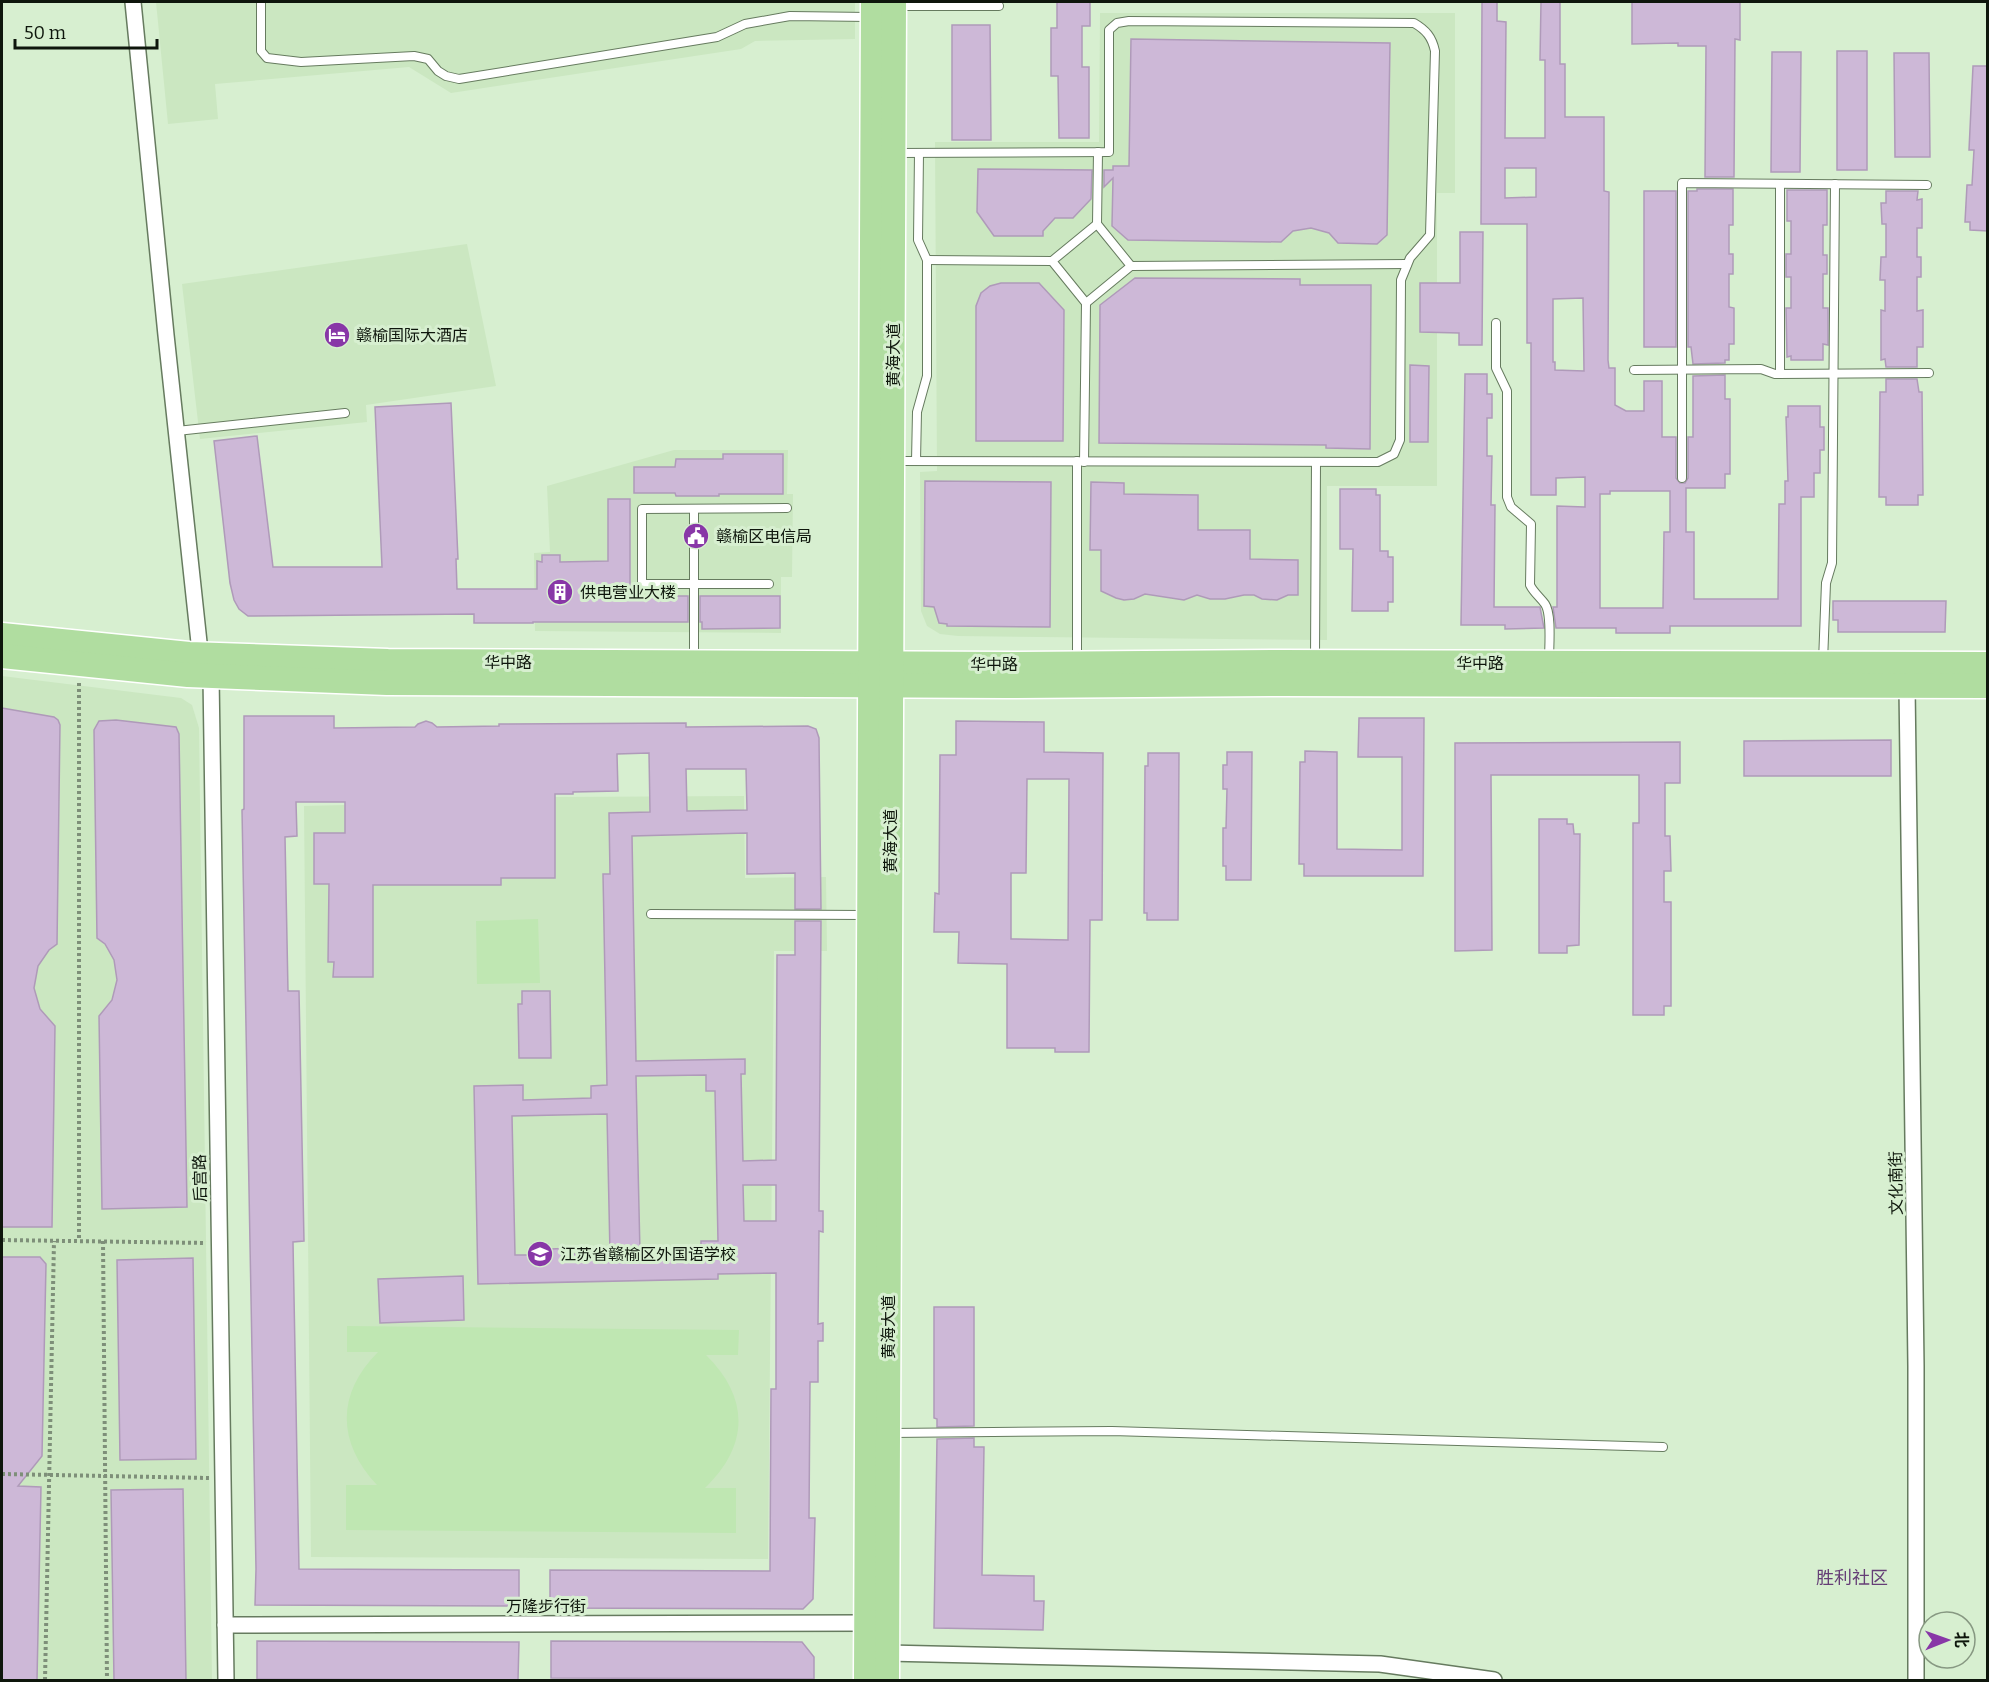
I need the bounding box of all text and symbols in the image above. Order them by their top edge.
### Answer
scale bar [15,12,158,50]
text: 50 m [24,22,66,44]
hotel icon: 赣榆国际大酒店 [322,320,352,350]
street label: 黄海大道 [884,323,903,387]
place label: 赣榆国际大酒店 [356,326,468,345]
public building icon: 赣榆区电信局 [681,521,711,551]
place label: 赣榆区电信局 [716,527,812,546]
building icon: 供电营业大楼 [545,577,575,607]
place label: 供电营业大楼 [580,583,676,602]
street label: 华中路 [484,653,532,672]
street label: 华中路 [1456,654,1504,673]
street label: 华中路 [970,655,1018,674]
street label: 黄海大道 [881,809,900,873]
street label: 文化南街 [1886,1151,1906,1215]
street label: 后宫路 [190,1154,210,1202]
school or university icon: 江苏省赣榆区外国语学校 [525,1239,555,1269]
place label: 江苏省赣榆区外国语学校 [560,1245,736,1264]
street label: 黄海大道 [879,1295,898,1359]
district label: 胜利社区 [1816,1567,1888,1589]
street label: 万隆步行街 [506,1597,586,1616]
north arrow [1917,1610,1977,1670]
text: 北 [1952,1632,1971,1648]

